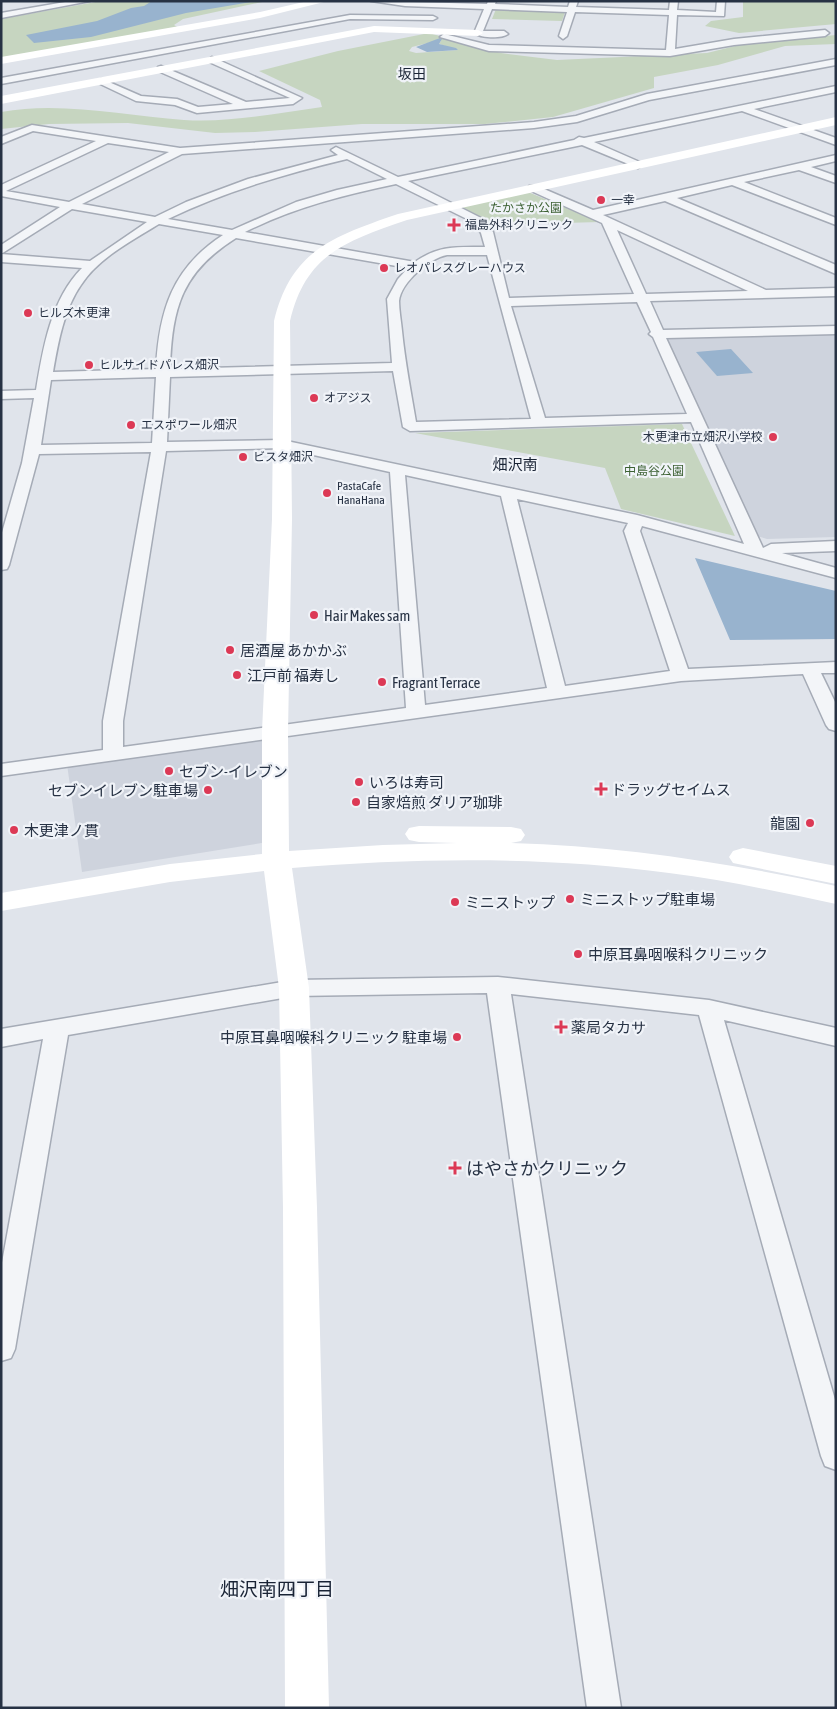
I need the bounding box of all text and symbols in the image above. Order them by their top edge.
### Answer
district label: 坂田 [398,66,426,82]
place label: 一幸 [611,193,635,207]
marker: 一幸 [595,194,607,206]
park label: たかさか公園 [490,201,562,215]
marker: 福島外科クリニック [447,218,461,232]
place label: 福島外科クリニック [465,218,573,232]
place label: レオパレスグレーハウス [394,261,526,275]
marker: レオパレスグレーハウス [378,262,390,274]
place label: ヒルズ木更津 [38,306,110,320]
marker: ヒルズ木更津 [22,307,34,319]
place label: ヒルサイドパレス畑沢 [99,358,219,372]
marker: ヒルサイドパレス畑沢 [83,359,95,371]
place label: オアジス [324,391,372,405]
marker: オアジス [308,392,320,404]
place label: エスポワール畑沢 [141,418,237,432]
marker: エスポワール畑沢 [125,419,137,431]
place label: 木更津市立畑沢小学校 [643,430,763,444]
marker: 木更津市立畑沢小学校 [767,431,779,443]
place label: ビスタ畑沢 [253,450,313,464]
marker: ビスタ畑沢 [237,451,249,463]
district label: 畑沢南 [492,456,538,473]
park label: 中島谷公園 [624,464,684,478]
place label: PastaCafe HanaHana [337,479,385,507]
marker: PastaCafe HanaHana [321,487,333,499]
place label: Hair Makes sam [324,607,410,624]
marker: Hair Makes sam [308,609,320,621]
place label: 居酒屋 あかかぶ [240,642,347,659]
marker: 居酒屋 あかかぶ [224,644,236,656]
place label: 江戸前 福寿し [247,667,339,684]
marker: 江戸前 福寿し [231,669,243,681]
place label: Fragrant Terrace [392,674,481,691]
marker: Fragrant Terrace [376,676,388,688]
place label: セブン-イレブン [179,763,288,780]
marker: セブン-イレブン [163,765,175,777]
place label: いろは寿司 [369,774,444,791]
marker: いろは寿司 [353,776,365,788]
place label: ドラッグセイムス [611,781,731,798]
place label: セブンイレブン駐車場 [48,782,198,799]
marker: ドラッグセイムス [595,783,607,795]
marker: セブンイレブン駐車場 [202,784,214,796]
place label: 自家焙煎 ダリア珈琲 [366,794,503,811]
marker: 自家焙煎 ダリア珈琲 [350,796,362,808]
place label: 龍園 [770,815,800,832]
marker: 龍園 [804,817,816,829]
place label: 木更津ノ貫 [24,822,99,839]
marker: 木更津ノ貫 [8,824,20,836]
place label: ミニストップ駐車場 [580,891,715,908]
marker: ミニストップ駐車場 [564,893,576,905]
place label: ミニストップ [465,894,555,911]
marker: ミニストップ [449,896,461,908]
place label: 中原耳鼻咽喉科クリニック [588,946,768,963]
marker: 中原耳鼻咽喉科クリニック [572,948,584,960]
place label: 薬局タカサ [571,1019,646,1036]
marker: 薬局タカサ [555,1021,567,1033]
place label: 中原耳鼻咽喉科クリニック 駐車場 [220,1029,447,1046]
marker: 中原耳鼻咽喉科クリニック 駐車場 [451,1031,463,1043]
place label: はやさかクリニック [466,1158,628,1179]
marker: はやさかクリニック [448,1161,462,1175]
district label: 畑沢南四丁目 [220,1578,334,1600]

